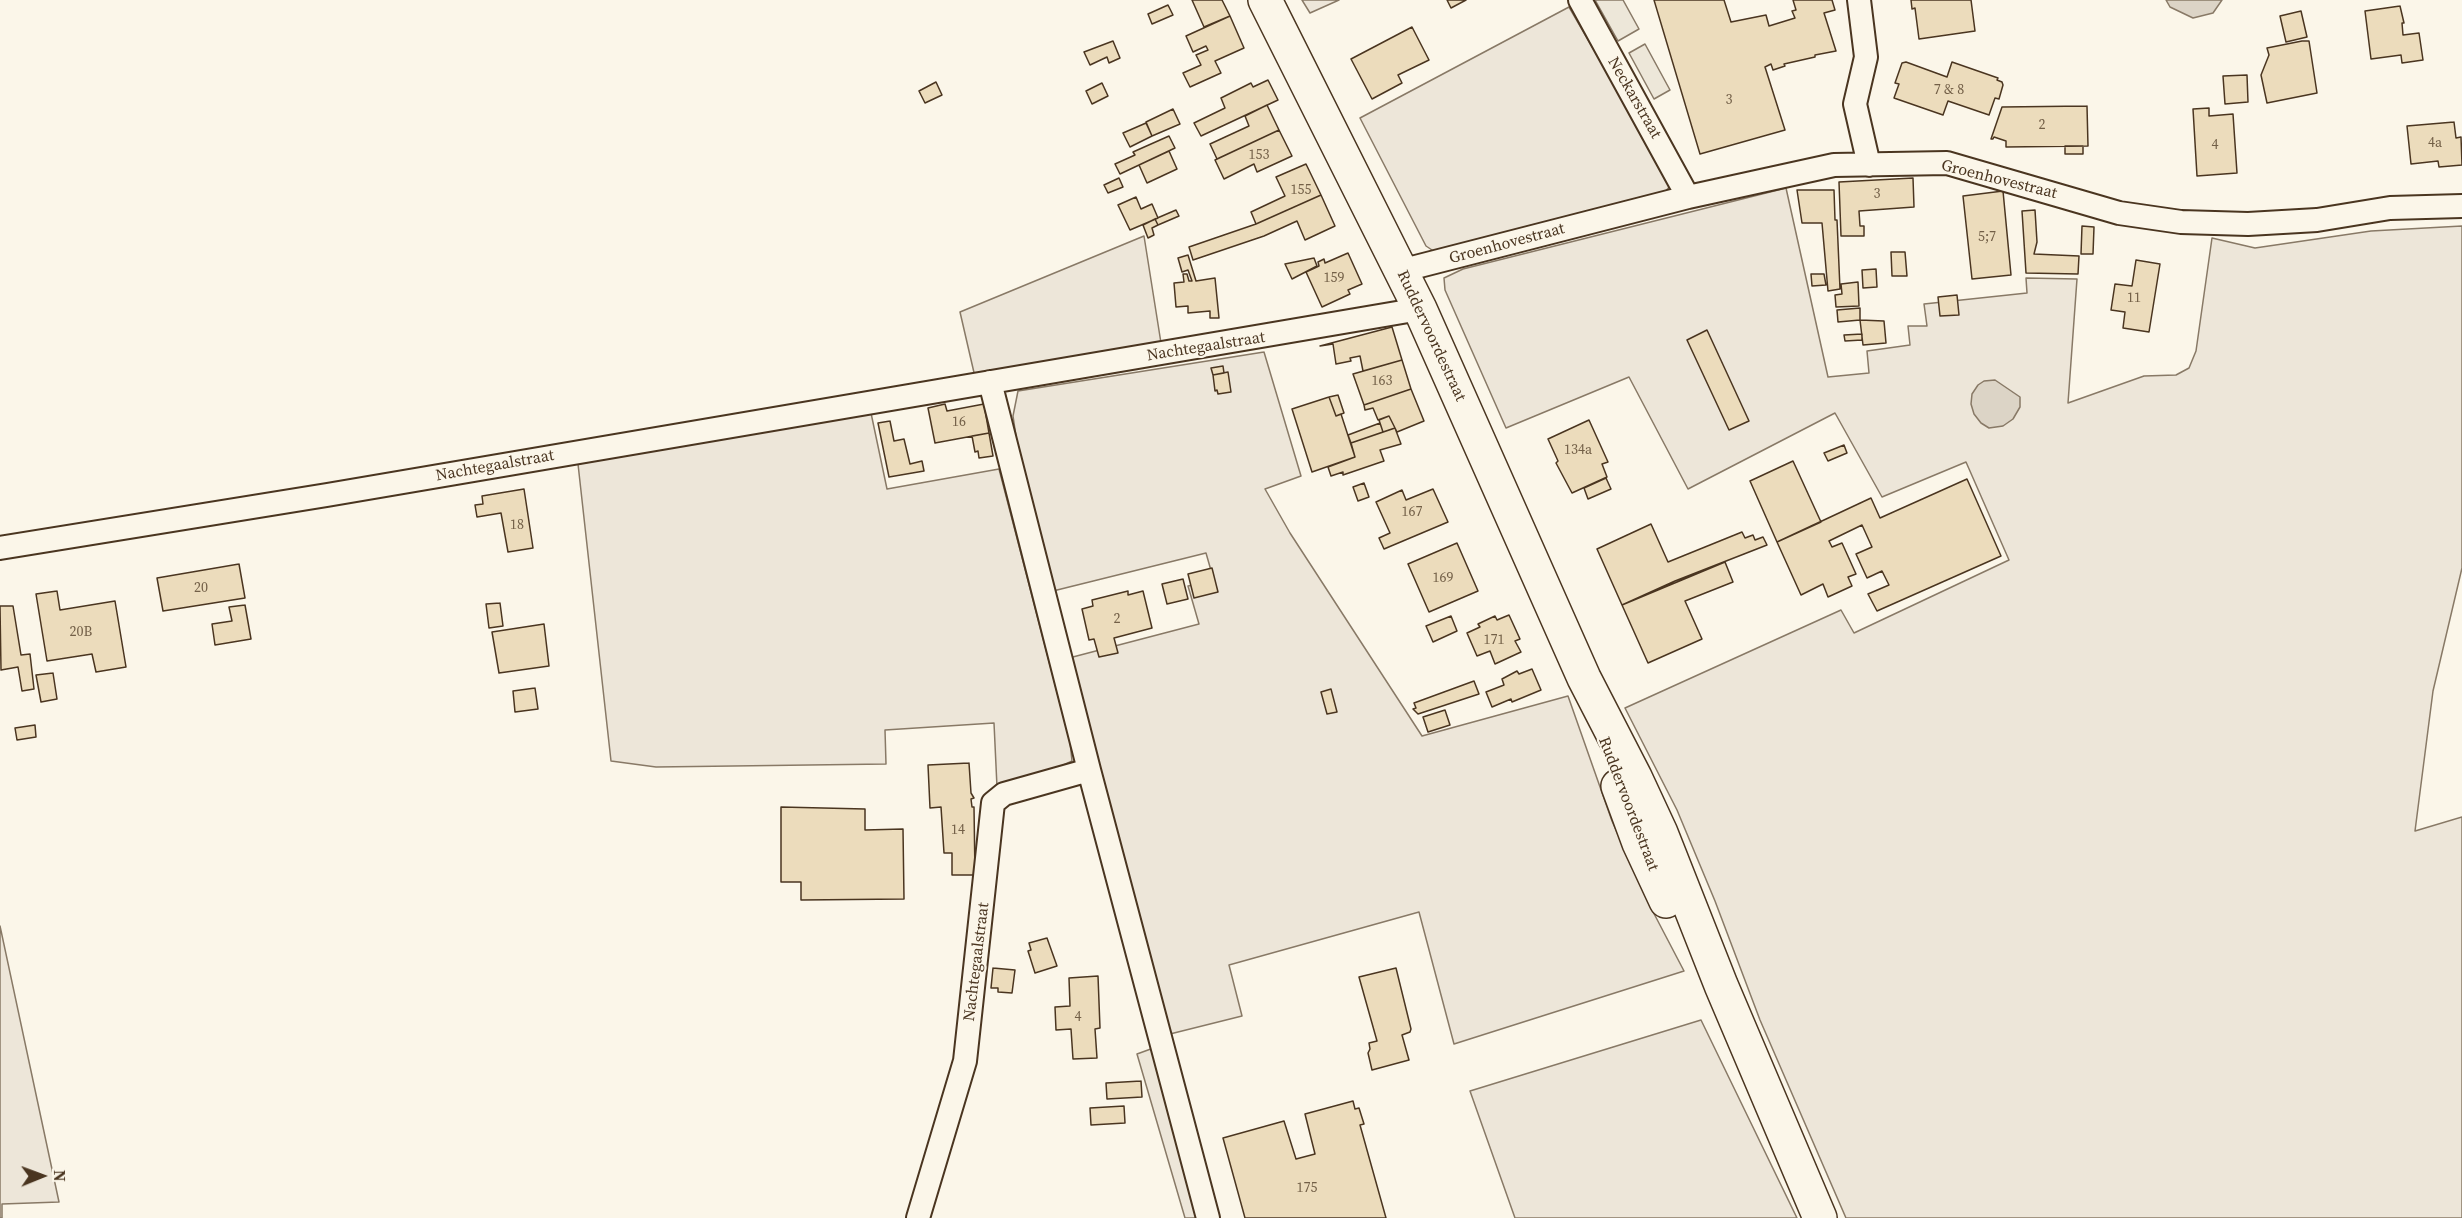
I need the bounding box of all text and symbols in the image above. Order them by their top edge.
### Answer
street label: Neckarstraat [1603,54,1665,142]
house number: 7 & 8 [1934,82,1964,98]
house number: 3 [1726,92,1732,108]
house number: 2 [2039,117,2045,133]
house number: 4a [2428,135,2442,151]
house number: 4 [2212,137,2218,153]
house number: 153 [1249,147,1269,163]
street label: Groenhovestraat [1939,156,2059,204]
house number: 155 [1291,182,1311,198]
house number: 3 [1874,186,1880,202]
street label: Groenhovestraat [1447,219,1567,269]
house number: 5;7 [1978,229,1996,245]
street label: Ruddervoordestraat [1392,268,1470,404]
house number: 159 [1324,270,1344,286]
house number: 11 [2127,290,2141,306]
street label: Nachtegaalstraat [1145,328,1267,366]
house number: 163 [1372,373,1392,389]
house number: 16 [952,414,966,430]
house number: 134a [1564,442,1592,458]
street label: Nachtegaalstraat [434,446,556,486]
house number: 167 [1402,504,1422,520]
house number: 18 [510,517,524,533]
house number: 169 [1433,570,1453,586]
house number: 20 [194,580,208,596]
house number: 2 [1114,611,1120,627]
house number: 20B [70,624,92,640]
house number: 171 [1484,632,1504,648]
street label: Ruddervoordestraat [1594,734,1662,874]
house number: 14 [951,822,965,838]
street label: Nachtegaalstraat [960,902,994,1022]
house number: 4 [1075,1009,1081,1025]
north arrow [12,1146,72,1206]
text: N [49,1170,71,1182]
house number: 175 [1297,1180,1317,1196]

